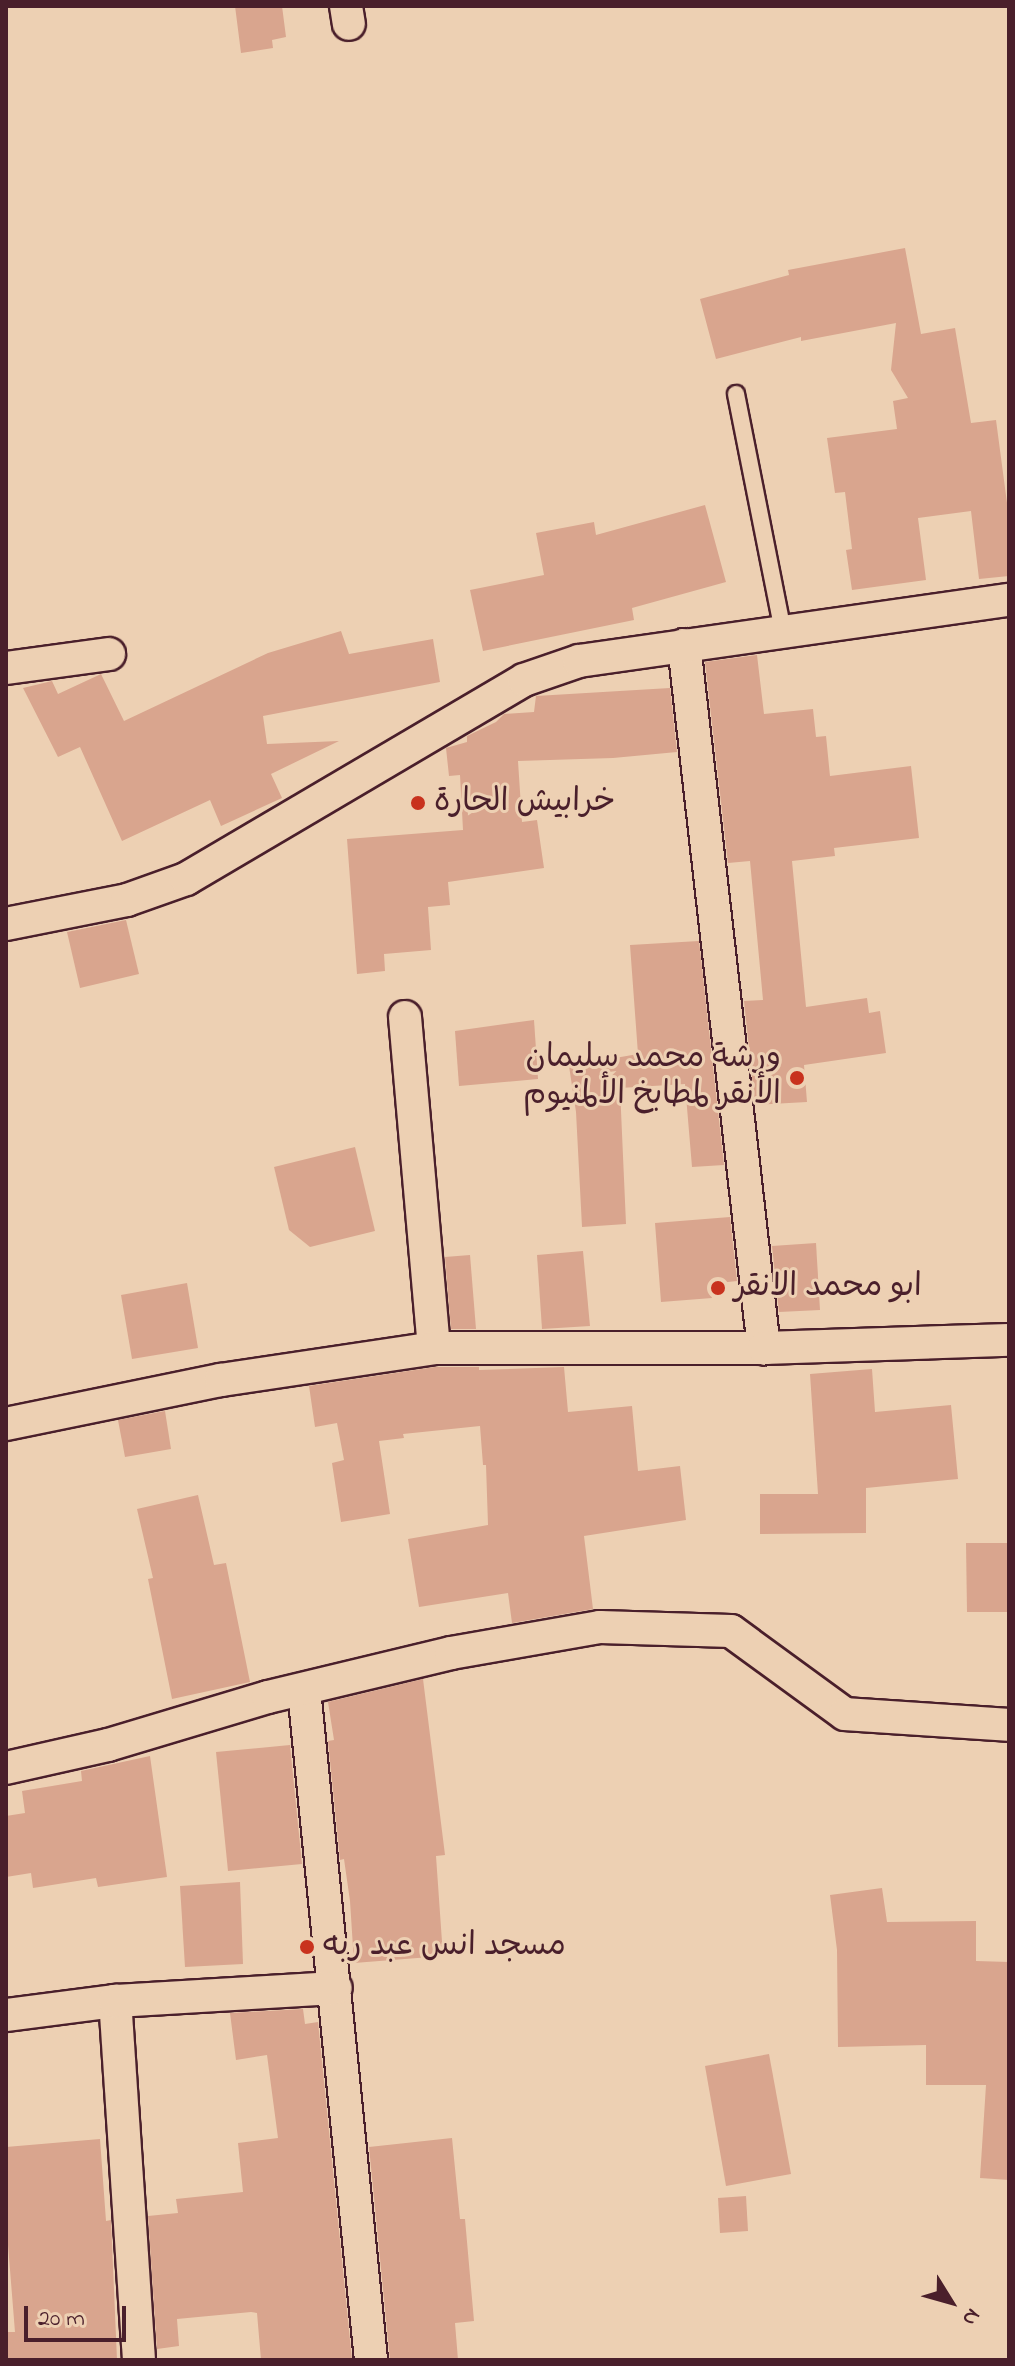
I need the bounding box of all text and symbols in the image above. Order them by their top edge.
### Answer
place label: خرابيش الحارة [434,784,615,822]
marker: خرابيش الحارة [409,794,427,812]
place label: ورشة محمد سليمان الأنقر لمطابخ الألمنيوم [523,1041,781,1116]
marker: ورشة محمد سليمان الأنقر لمطابخ الألمنيوم [788,1069,806,1087]
place label: ابو محمد الانقر [734,1269,922,1307]
marker: ابو محمد الانقر [709,1279,727,1297]
place label: مسجد انس عبد ربه [323,1928,566,1966]
marker: مسجد انس عبد ربه [298,1938,316,1956]
north arrow [911,2262,991,2342]
scale bar [28,2290,130,2340]
text: N [953,2301,987,2332]
text: 20 m [38,2302,85,2337]

